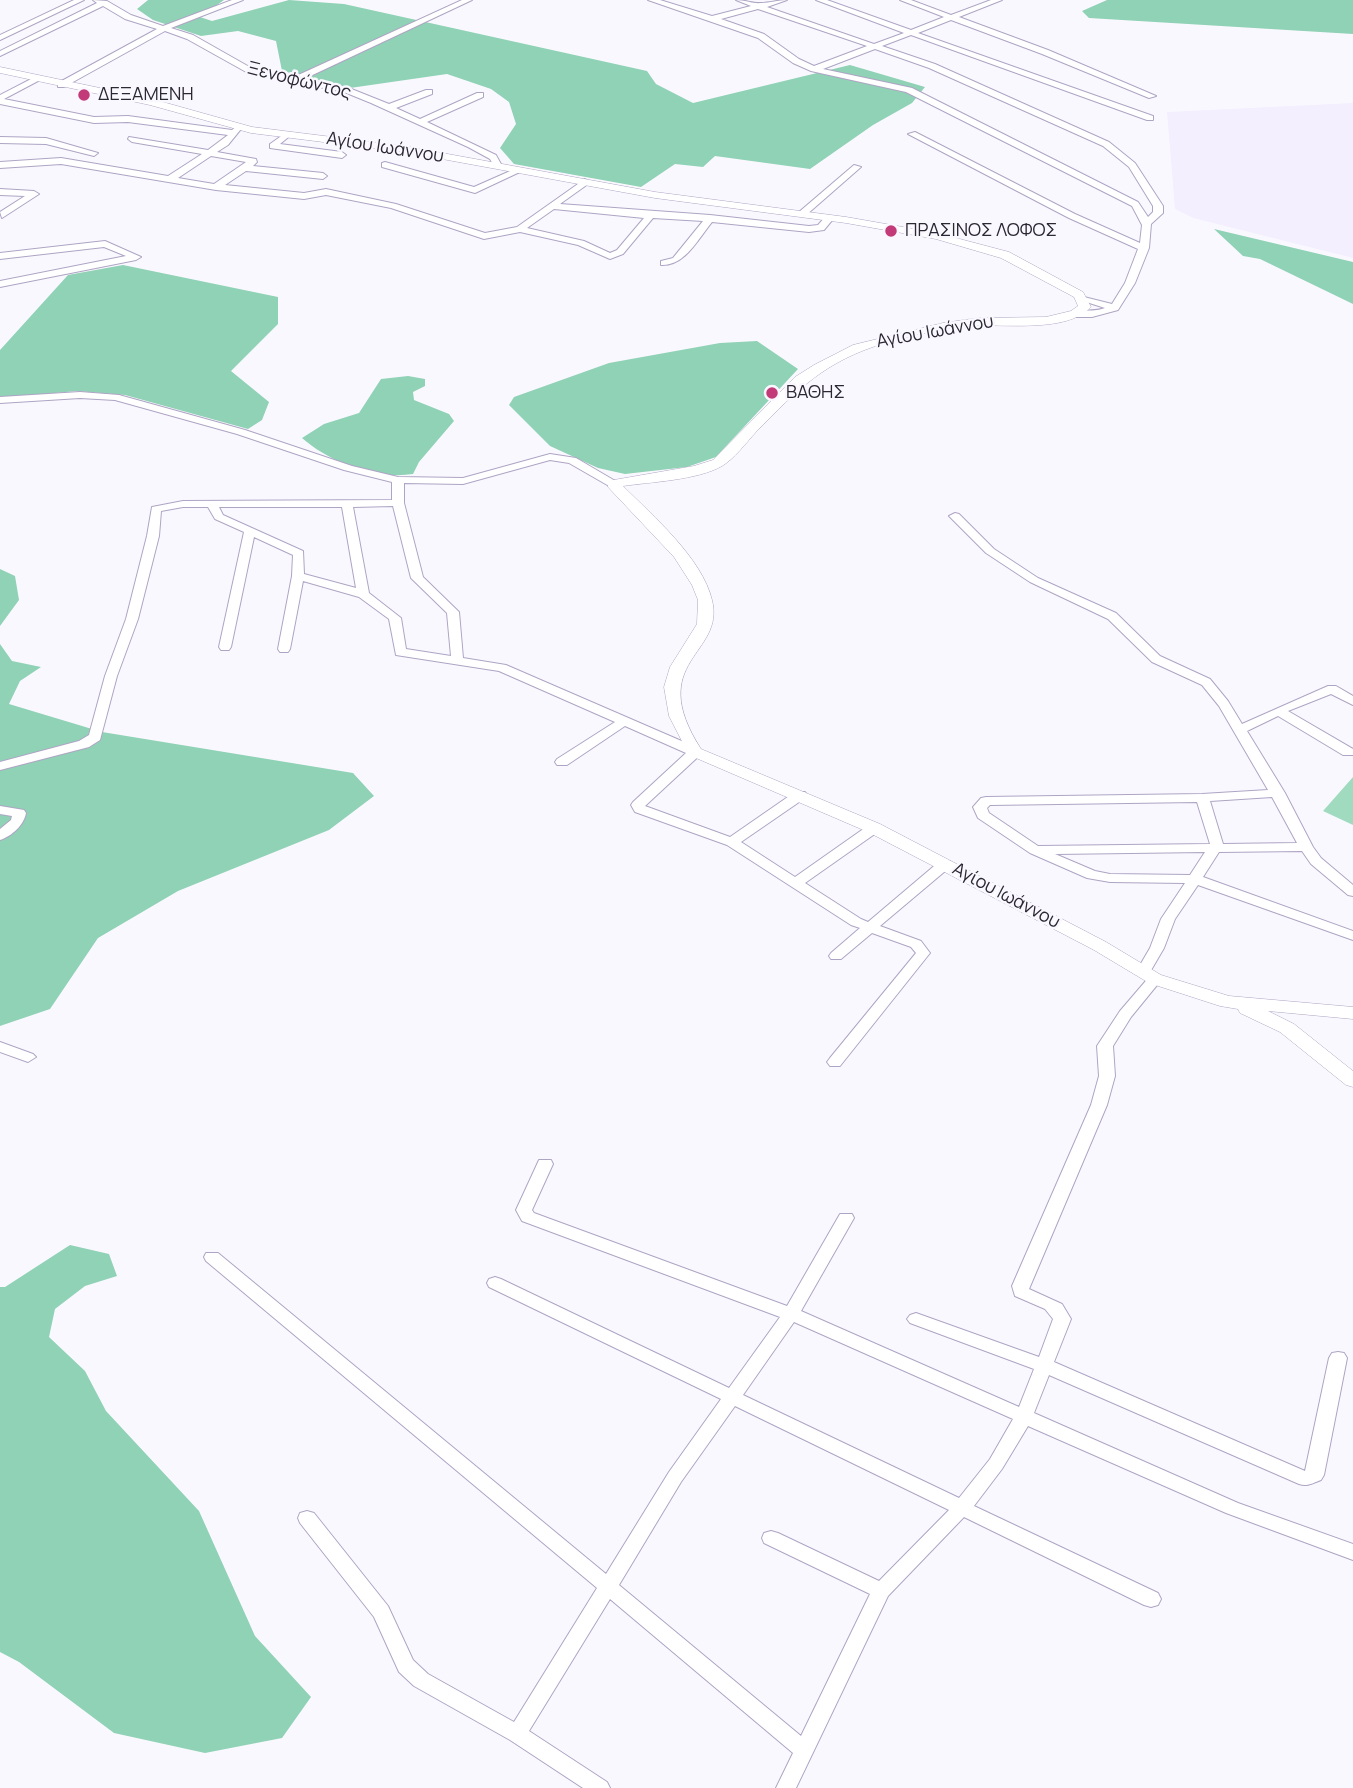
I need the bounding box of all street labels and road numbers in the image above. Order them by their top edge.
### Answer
street label: Ξενοφώντος [245,58,353,104]
street label: Αγίου Ιωάννου [325,128,445,168]
street label: Αγίου Ιωάννου [875,311,995,353]
street label: Αγίου Ιωάννου [949,859,1063,933]

